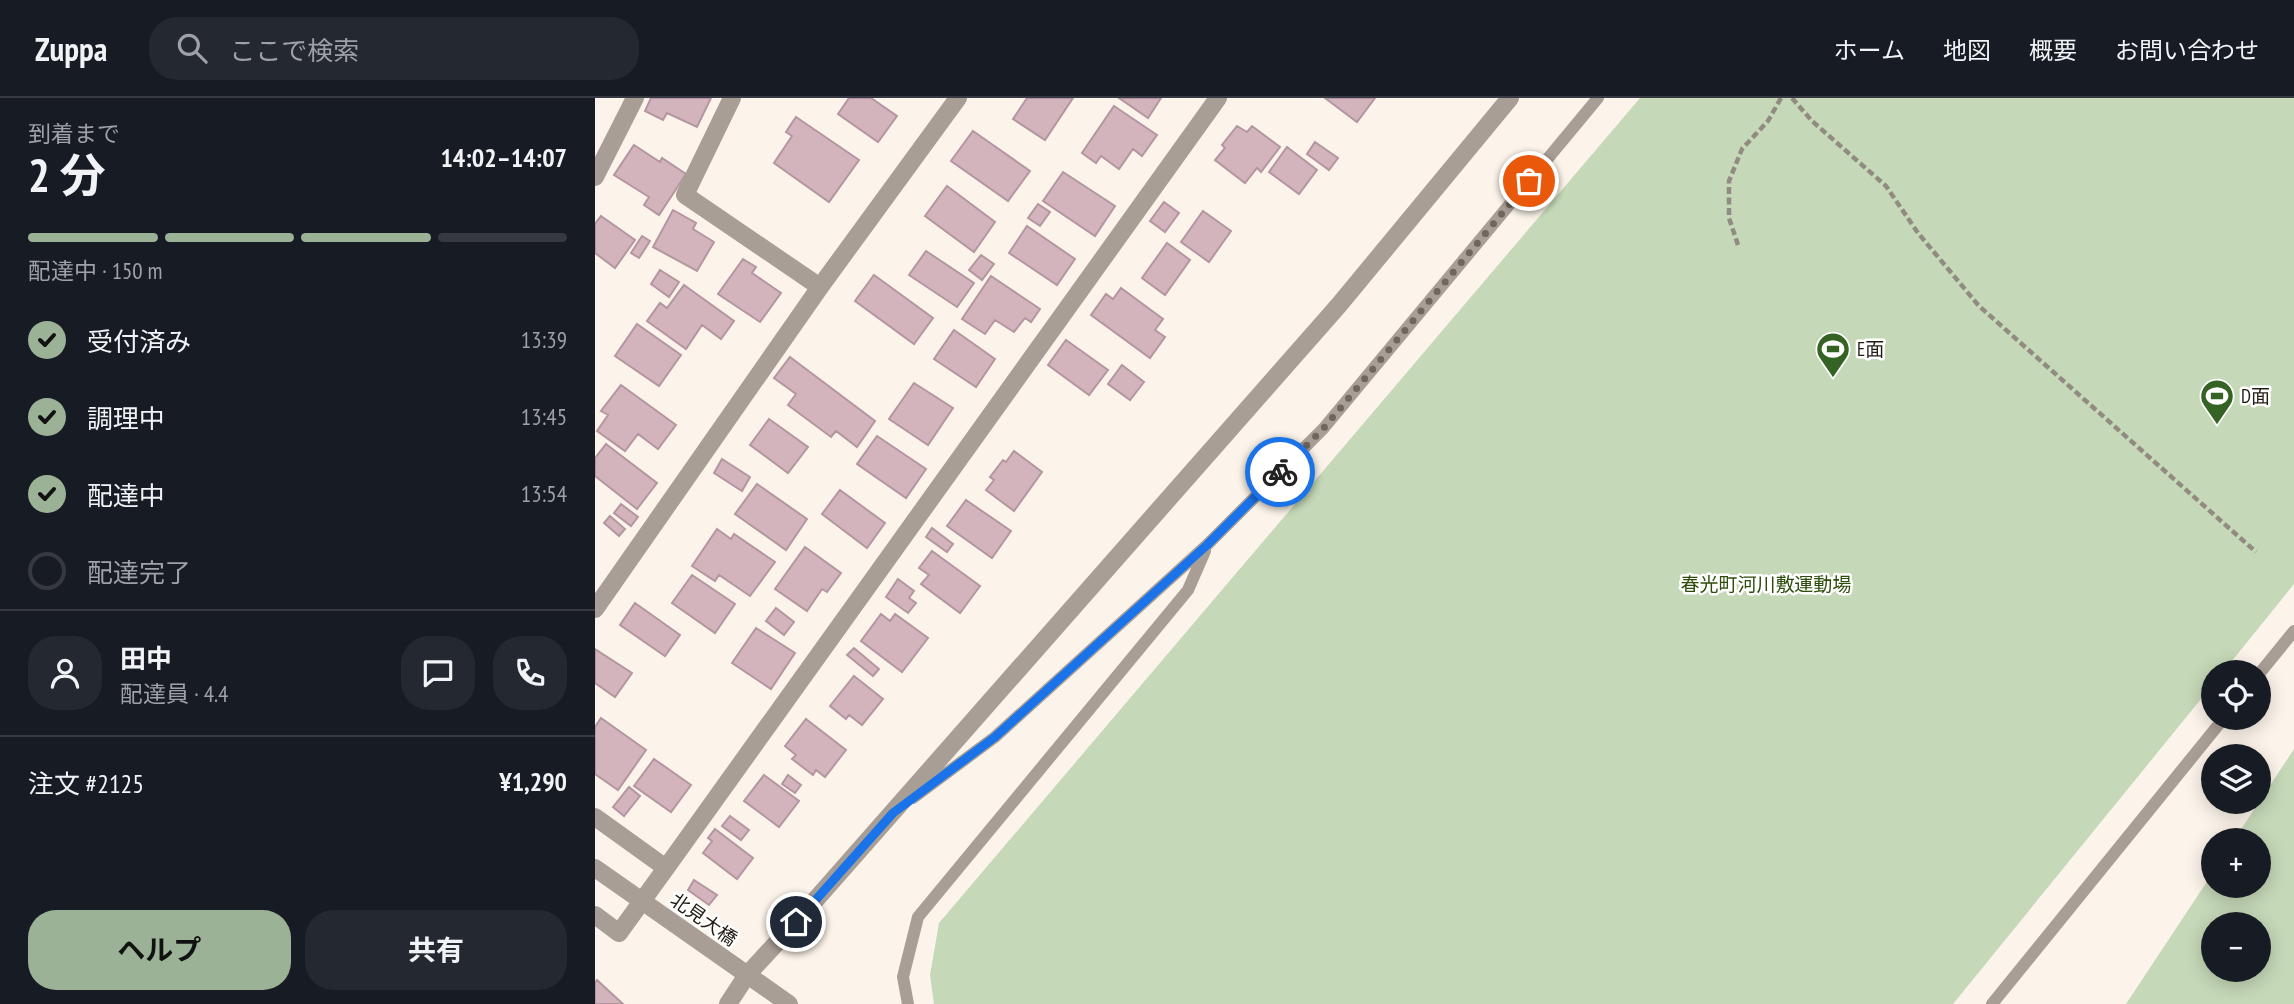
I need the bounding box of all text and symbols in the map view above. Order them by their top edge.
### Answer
search box [149,17,639,80]
text: Zuppa [35,27,107,70]
icon: search [173,29,211,67]
text: ここで検索 [229,34,359,67]
text: ホーム [1834,35,1905,66]
text: 地図 [1943,35,1991,66]
text: 概要 [2029,35,2077,66]
text: お問い合わせ [2115,35,2259,66]
text: 到着まで [28,119,120,148]
text: 14:02–14:07 [440,141,567,174]
text: 2 分 [28,145,105,205]
pin [1499,151,1559,211]
icon: bag [1510,162,1548,200]
text: 配達中 · 150 m [28,256,163,285]
icon: check [28,321,66,359]
text: 受付済み [87,325,191,358]
text: 13:39 [521,325,567,354]
sports icon: E面 [1814,330,1852,379]
place label: E面 [1857,337,1884,361]
sports icon: D面 [2198,377,2236,426]
place label: D面 [2241,384,2270,408]
icon: check [28,398,66,436]
text: 調理中 [87,402,165,435]
text: 13:45 [521,402,567,431]
courier [1245,437,1315,507]
icon: bike [1261,453,1299,491]
icon: check [28,475,66,513]
text: 配達中 [87,479,165,512]
text: 13:54 [521,479,567,508]
text: 配達完了 [87,556,191,589]
park label: 春光町河川敷運動場 [1680,572,1852,596]
button: person [28,636,102,710]
button: chat [401,636,475,710]
button: phone [493,636,567,710]
text: 田中 [120,642,172,675]
map controls [2201,660,2271,982]
button: locate [2201,660,2271,730]
text: 配達員 · 4.4 [120,679,228,708]
button: layers [2201,744,2271,814]
text: ¥1,290 [499,765,567,798]
text: 注文 #2125 [28,767,144,800]
button: + [2201,828,2271,898]
street label: 北見大橋 [666,887,742,951]
pin [766,892,826,952]
icon: home [777,903,815,941]
button: ヘルプ [28,910,291,990]
button: 共有 [305,910,567,990]
button: − [2201,912,2271,982]

